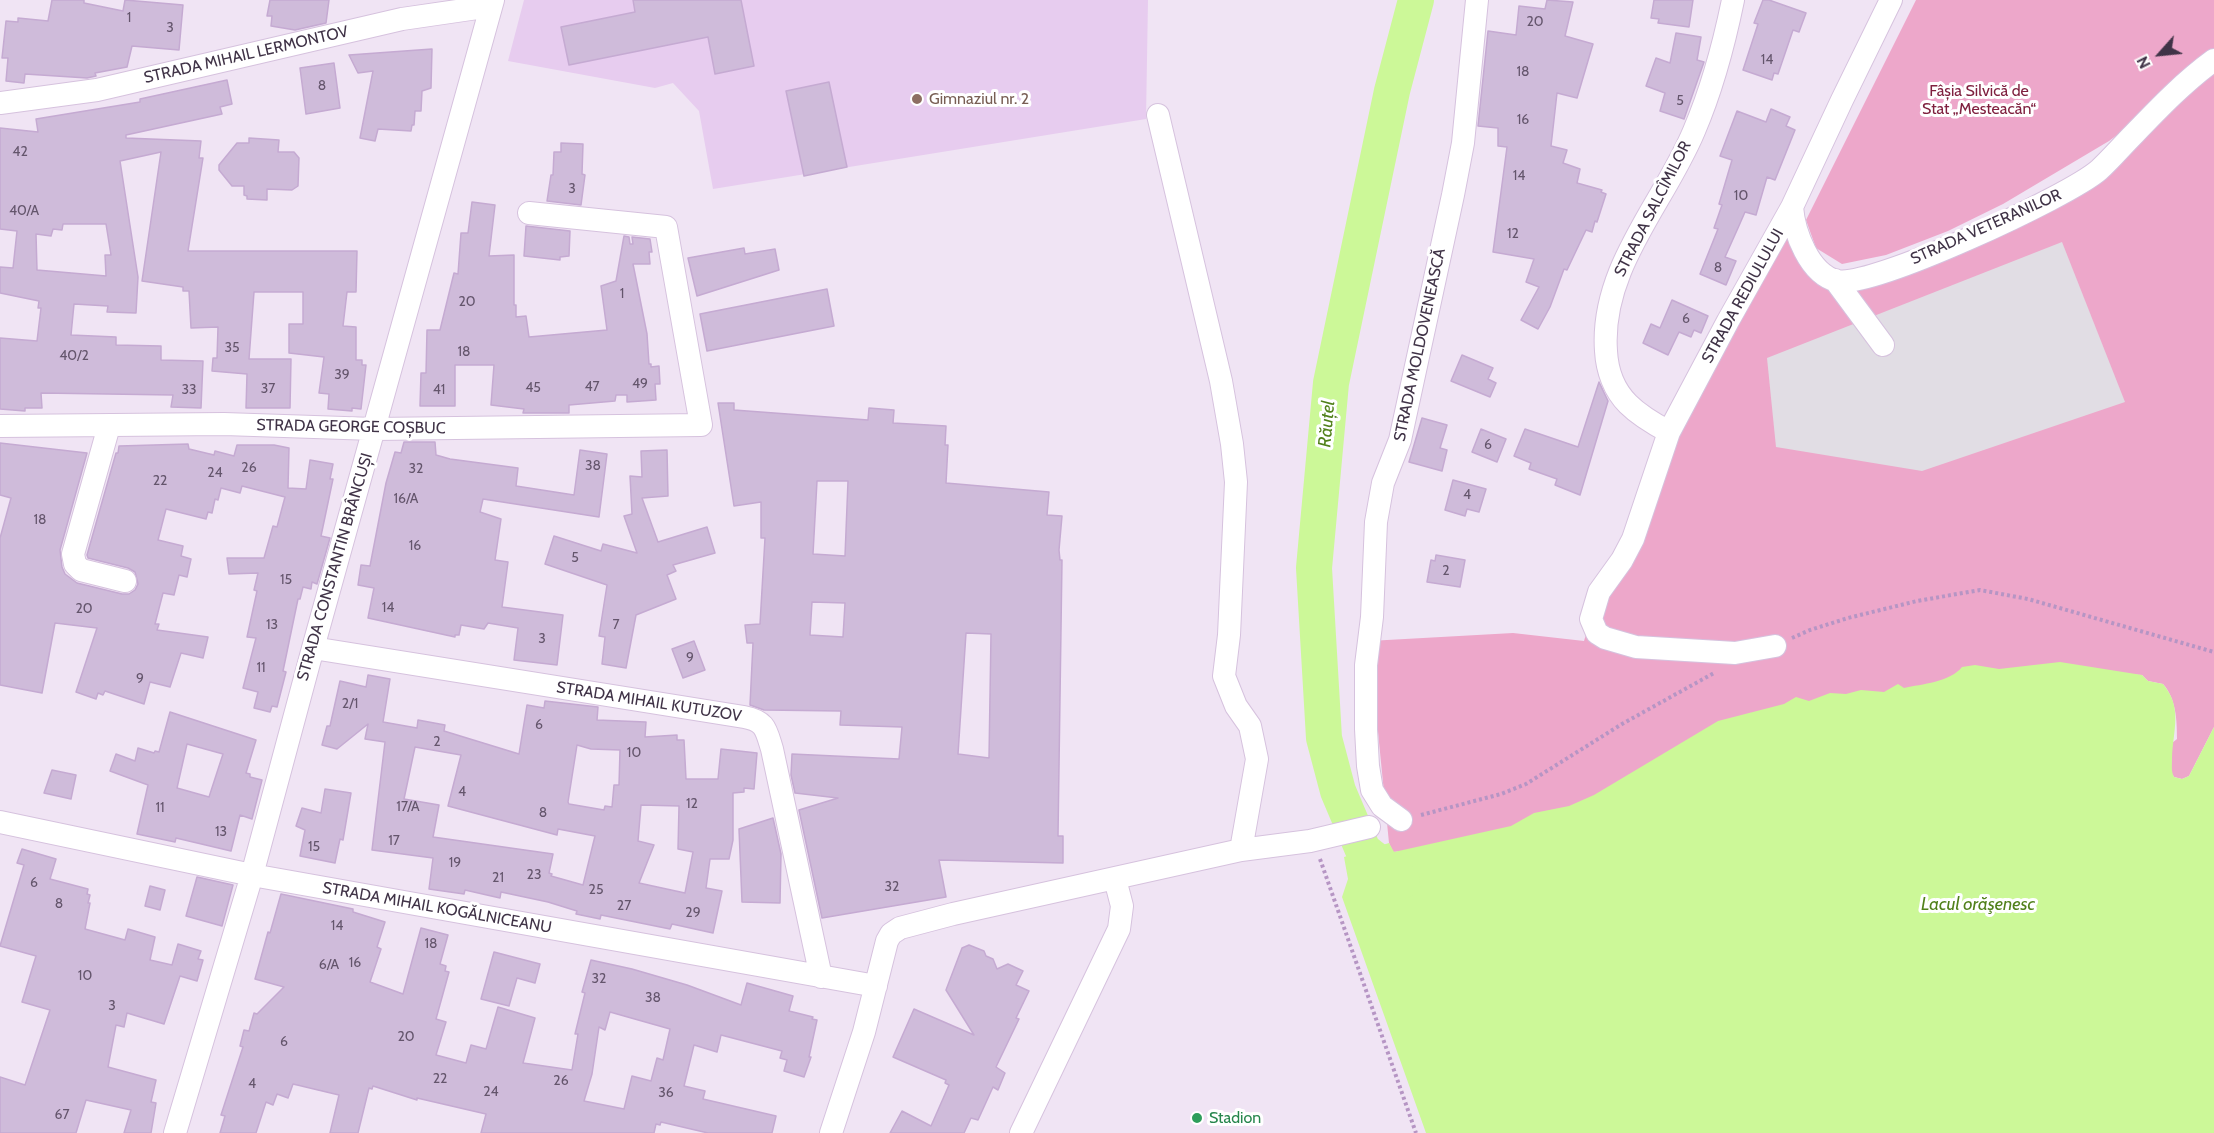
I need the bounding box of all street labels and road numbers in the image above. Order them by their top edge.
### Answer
street label: STRADA MIHAIL LERMONTOV [142,22,350,88]
street label: STRADA SALCÎMILOR [1610,138,1696,280]
street label: STRADA VETERANILOR [1908,185,2064,269]
street label: STRADA REDIULULUI [1698,225,1788,367]
street label: STRADA MOLDOVENEASCĂ [1390,247,1450,443]
street label: STRADA GEORGE COȘBUC [256,416,446,438]
street label: STRADA CONSTANTIN BRÂNCUȘI [293,451,377,683]
street label: STRADA MIHAIL KUTUZOV [555,678,743,726]
street label: STRADA MIHAIL KOGĂLNICEANU [321,878,553,938]

